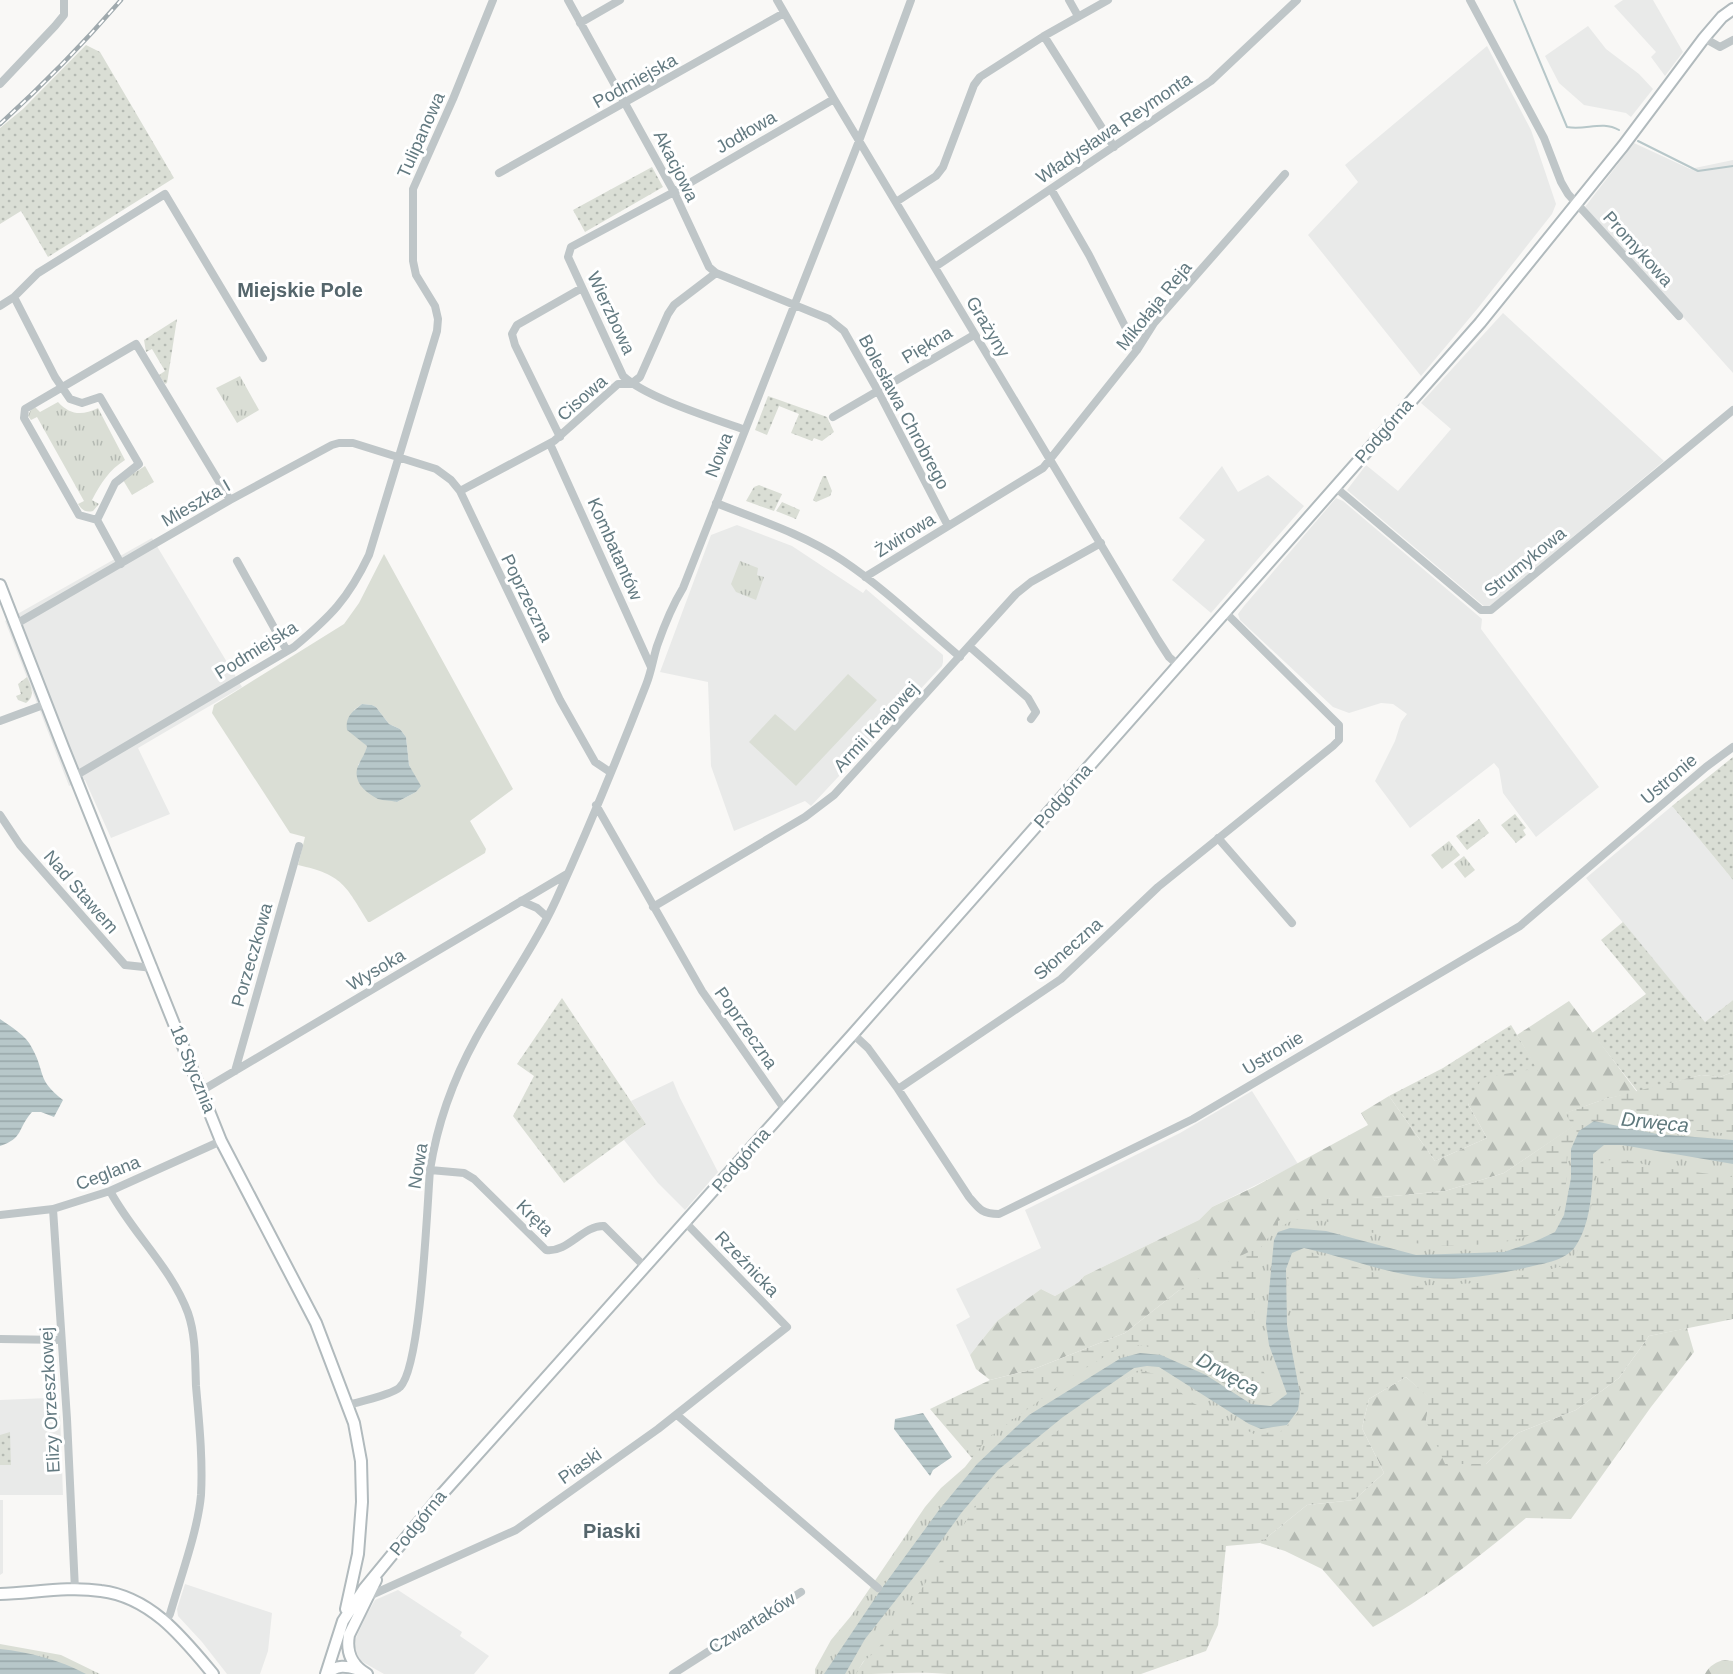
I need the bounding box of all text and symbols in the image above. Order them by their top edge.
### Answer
street label: Podmiejska [589,49,681,112]
street label: Władysława Reymonta [1033,68,1196,187]
street label: Tulipanowa [393,88,449,181]
street label: Jodłowa [712,106,780,157]
street label: Akacjowa [650,127,703,206]
street label: Promykowa [1599,207,1678,291]
street label: Mikołaja Reja [1112,257,1196,354]
street label: Wierzbowa [583,268,639,358]
district label: Miejskie Pole [237,279,363,301]
street label: Grażyny [962,293,1014,361]
street label: Piękna [898,322,957,368]
street label: Bolesława Chrobrego [855,331,953,493]
street label: Cisowa [553,370,612,425]
street label: Podgórna [1351,394,1418,467]
street label: Nowa [701,429,737,480]
street label: Mieszka I [158,475,234,531]
street label: Kombatantów [583,495,647,604]
street label: Żwirowa [871,508,940,561]
street label: Strumykowa [1480,522,1571,601]
street label: Poprzeczna [497,551,557,646]
street label: Podmiejska [211,616,302,683]
street label: Armii Krajowej [829,678,923,776]
street label: Ustronie [1637,750,1701,808]
street label: Podgórna [1030,759,1097,832]
street label: Nad Stawem [40,847,122,937]
street label: Porzeczkowa [228,900,277,1009]
street label: Słoneczna [1030,913,1107,984]
street label: Wysoka [343,944,409,995]
street label: Poprzeczna [711,983,782,1073]
street label: 18 Stycznia [166,1022,220,1117]
street label: Ustronie [1239,1027,1307,1079]
water label: Drwęca [1620,1108,1690,1136]
street label: Podgórna [708,1123,775,1196]
street label: Nowa [405,1141,432,1190]
street label: Ceglana [73,1151,144,1194]
street label: Kręta [513,1196,558,1241]
street label: Rzeźnicka [711,1227,784,1302]
street label: Elizy Orzeszkowej [36,1327,64,1473]
water label: Drwęca [1193,1348,1263,1400]
street label: Piaski [555,1444,605,1488]
street label: Podgórna [386,1486,451,1560]
district label: Piaski [583,1520,641,1542]
street label: Czwartaków [705,1588,800,1657]

